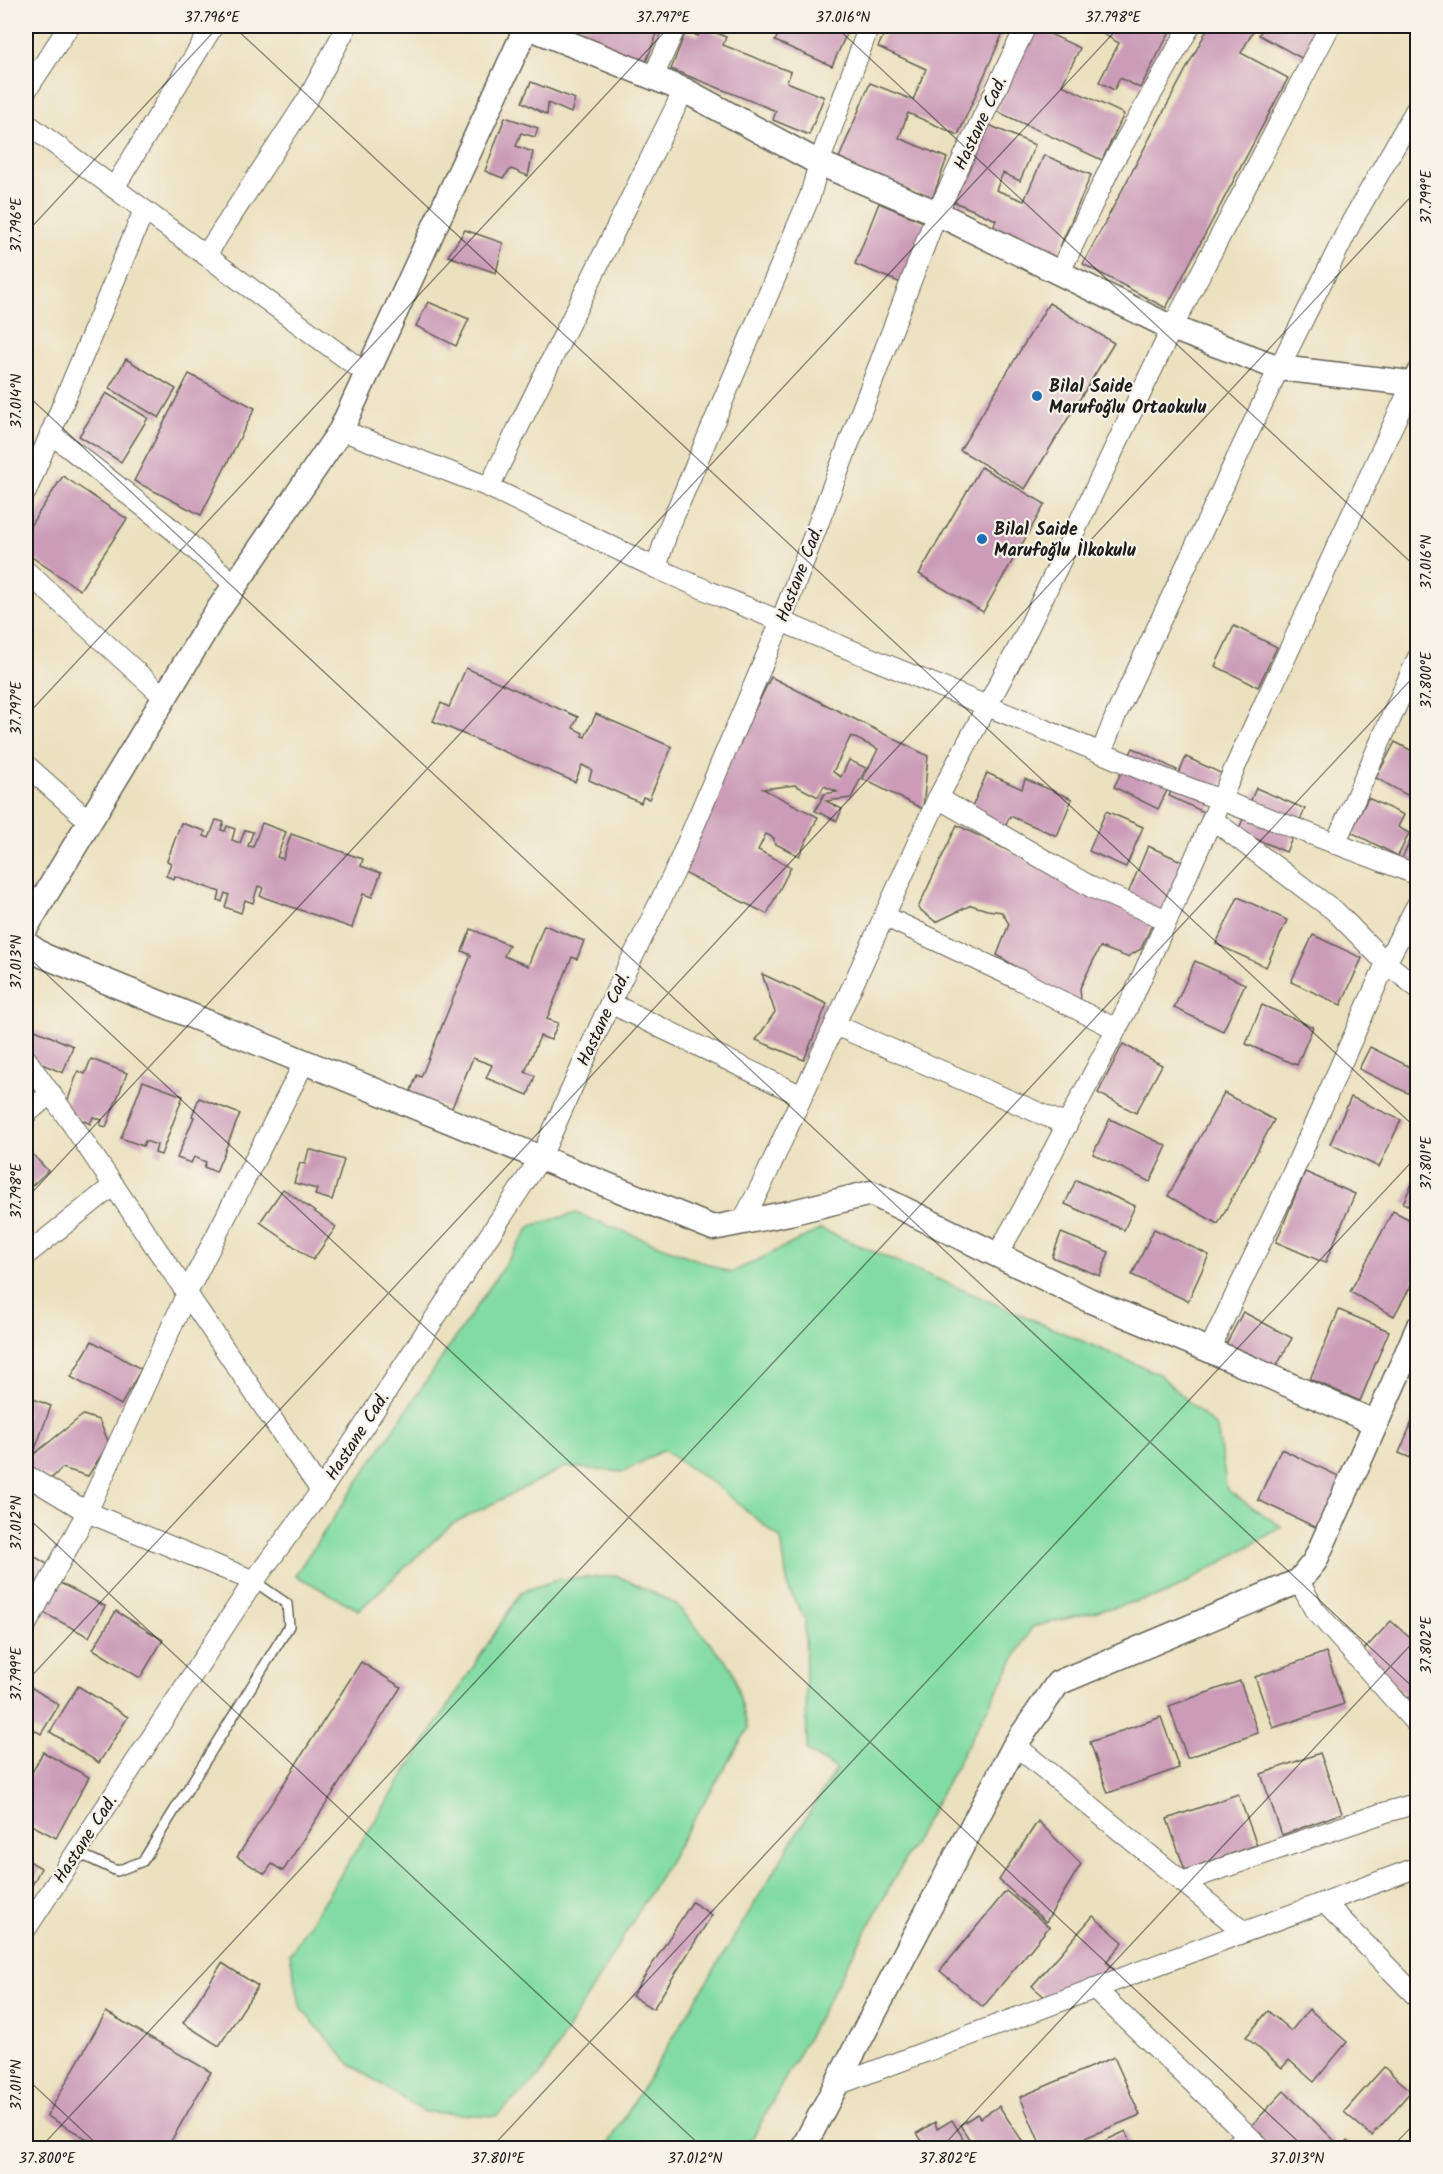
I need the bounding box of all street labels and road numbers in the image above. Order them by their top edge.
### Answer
street label: Hastane Cad. [947,72,1016,176]
street label: Hastane Cad. [769,522,832,627]
street label: Hastane Cad. [570,968,639,1072]
street label: Hastane Cad. [319,1387,398,1487]
street label: Hastane Cad. [47,1790,126,1890]

